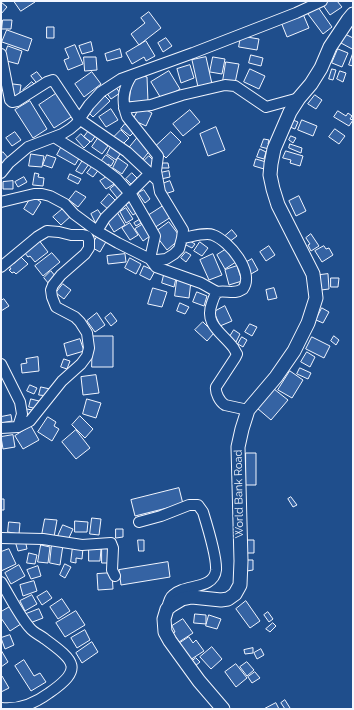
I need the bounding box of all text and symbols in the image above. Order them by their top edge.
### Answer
street label: World Bank Road [232,450,246,538]

